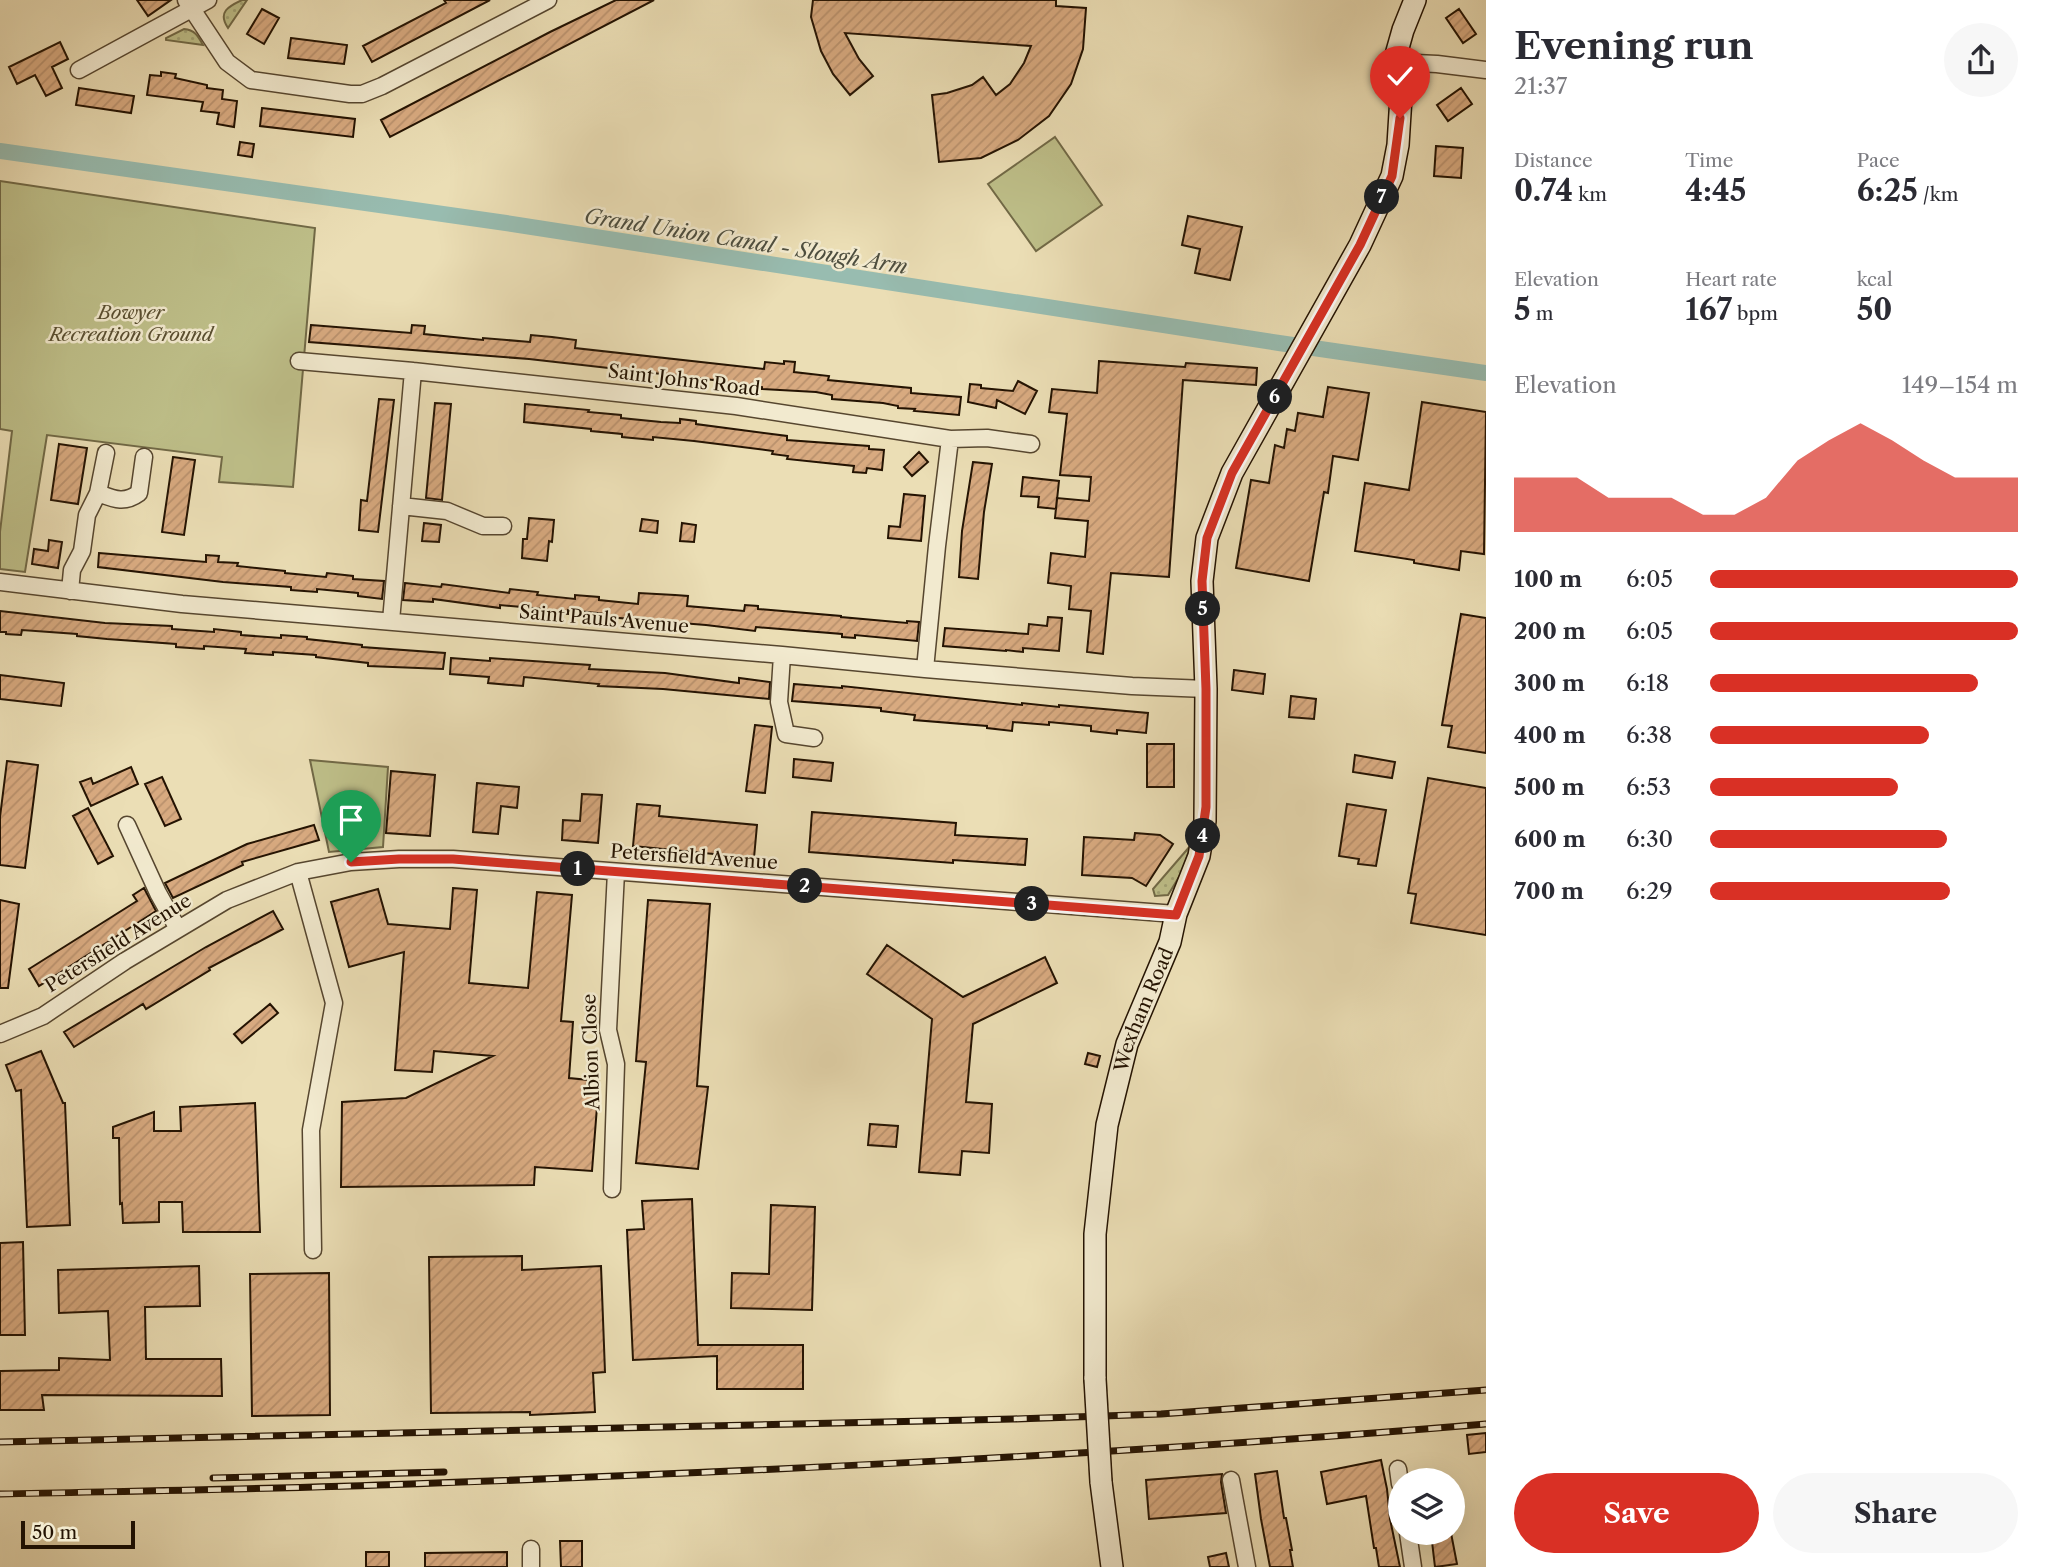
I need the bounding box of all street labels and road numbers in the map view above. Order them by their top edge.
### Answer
street label: Saint Johns Road [607,359,762,401]
street label: Saint Pauls Avenue [518,600,690,638]
street label: Petersfield Avenue [609,840,779,874]
street label: Petersfield Avenue [41,889,195,997]
street label: Wexham Road [1109,943,1178,1075]
street label: Albion Close [577,993,605,1112]

